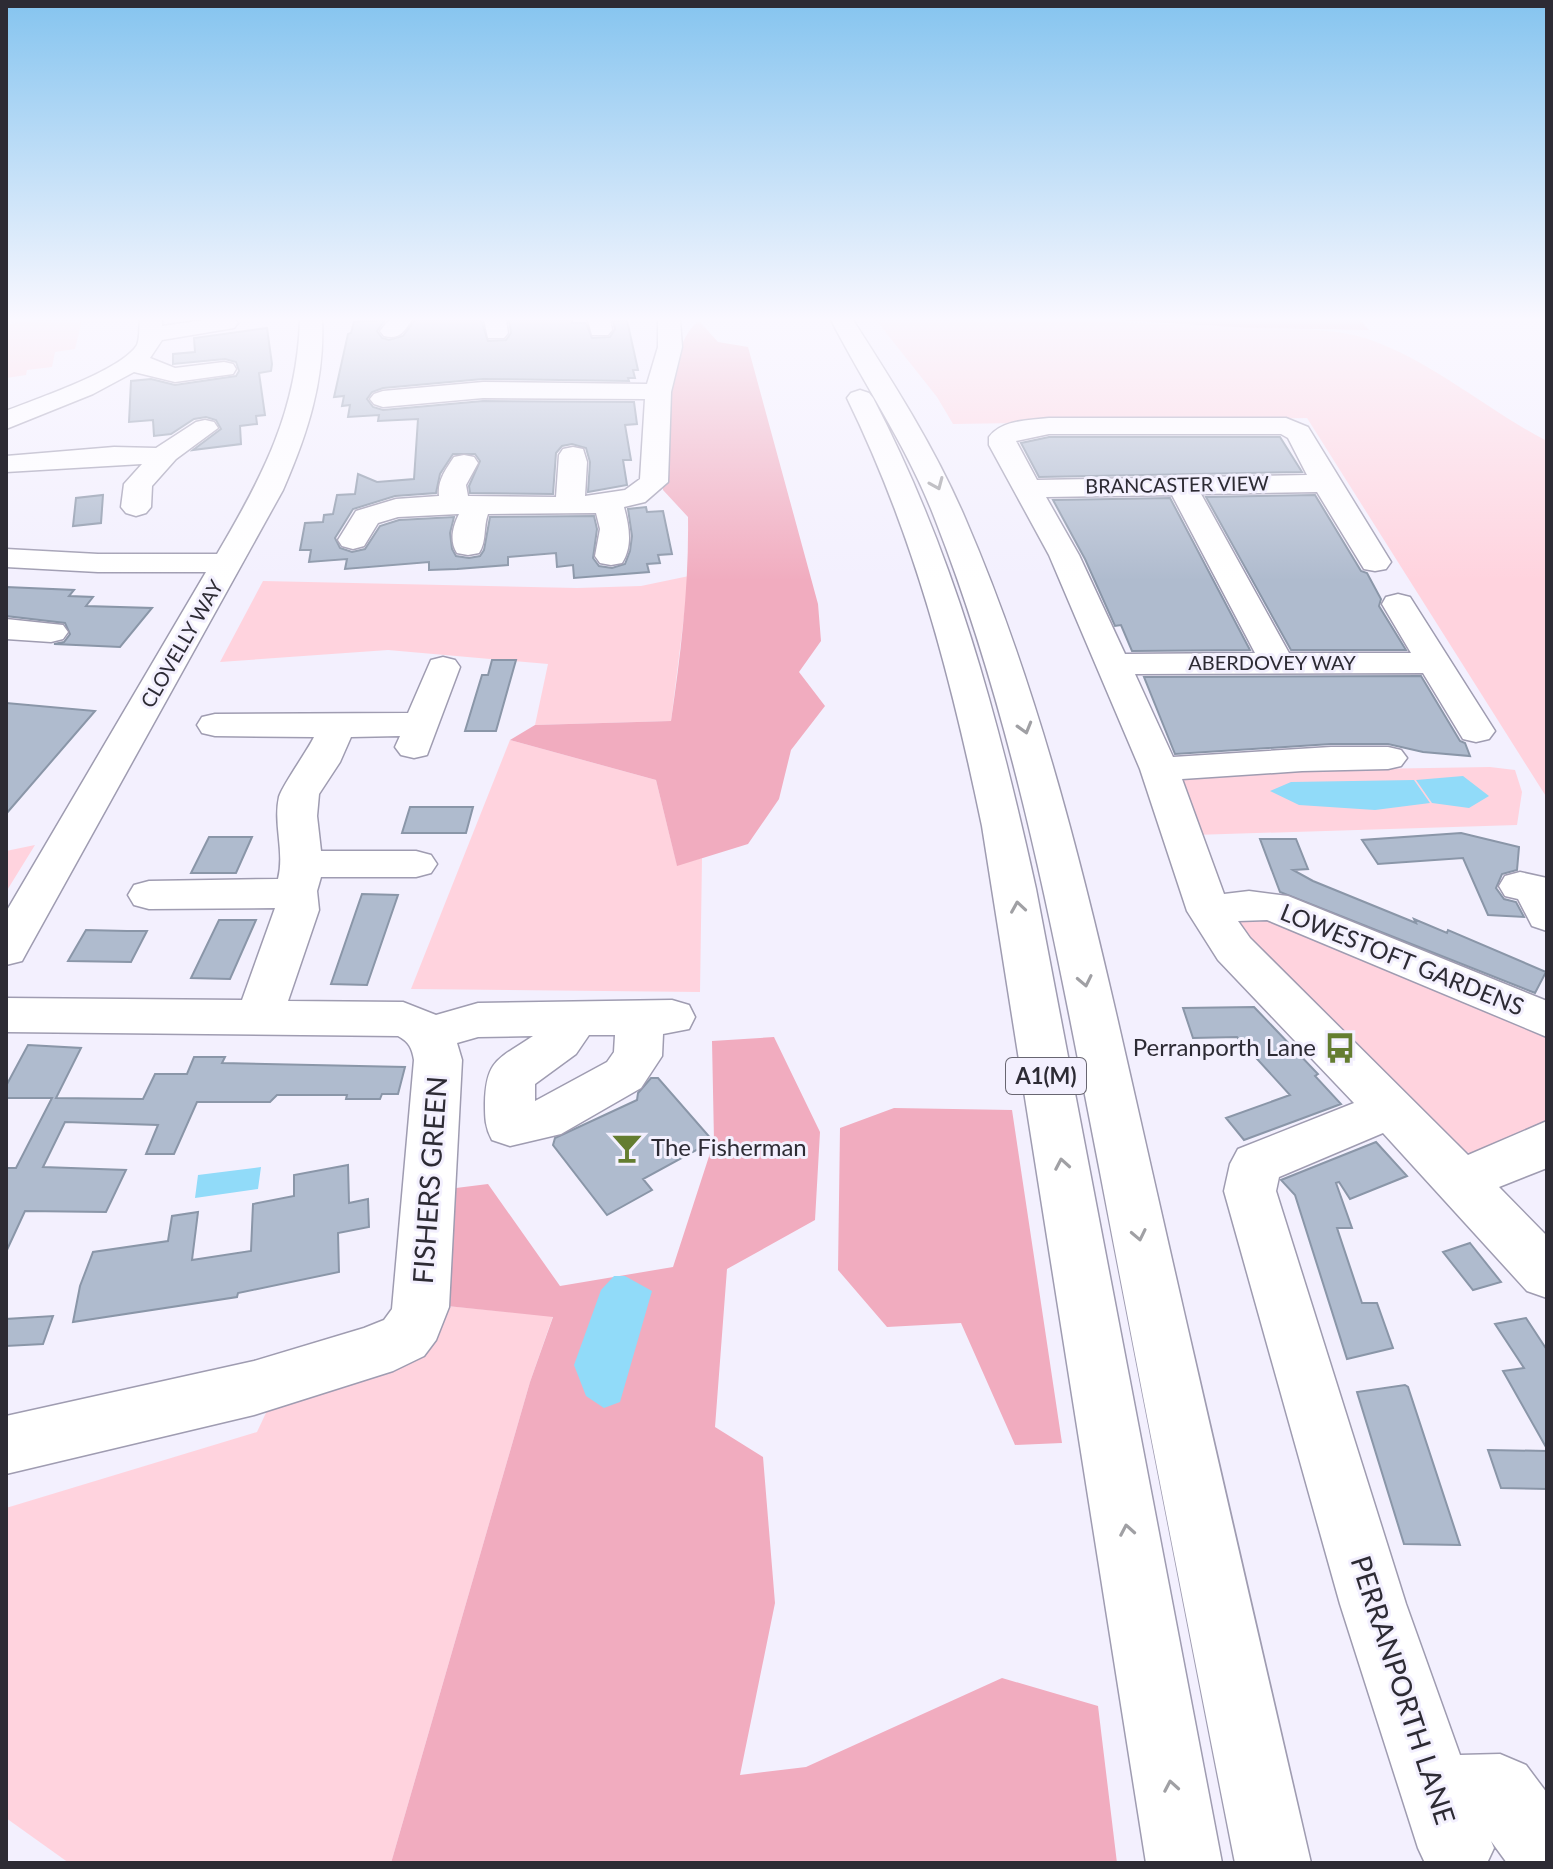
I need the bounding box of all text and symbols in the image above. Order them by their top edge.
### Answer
street label: BRANCASTER VIEW [1085,470,1269,498]
one-way arrow [927,476,943,490]
street label: CLOVELLY WAY [135,575,228,712]
street label: ABERDOVEY WAY [1188,650,1356,674]
one-way arrow [1015,721,1032,735]
street label: LOWESTOFT GARDENS [1277,896,1529,1021]
one-way arrow [1011,900,1028,914]
one-way arrow [1076,974,1093,988]
bus stop icon: Perranporth Lane [1323,1031,1357,1065]
place label: Perranporth Lane [1133,1032,1316,1061]
road number: A1(M) [1006,1058,1086,1094]
street label: FISHERS GREEN [405,1075,453,1285]
bar icon: The Fisherman [610,1131,644,1165]
place label: The Fisherman [651,1132,807,1161]
one-way arrow [1054,1157,1071,1170]
one-way arrow [1130,1228,1147,1242]
one-way arrow [1119,1523,1136,1537]
street label: PERRANPORTH LANE [1344,1551,1463,1828]
one-way arrow [1163,1779,1180,1793]

